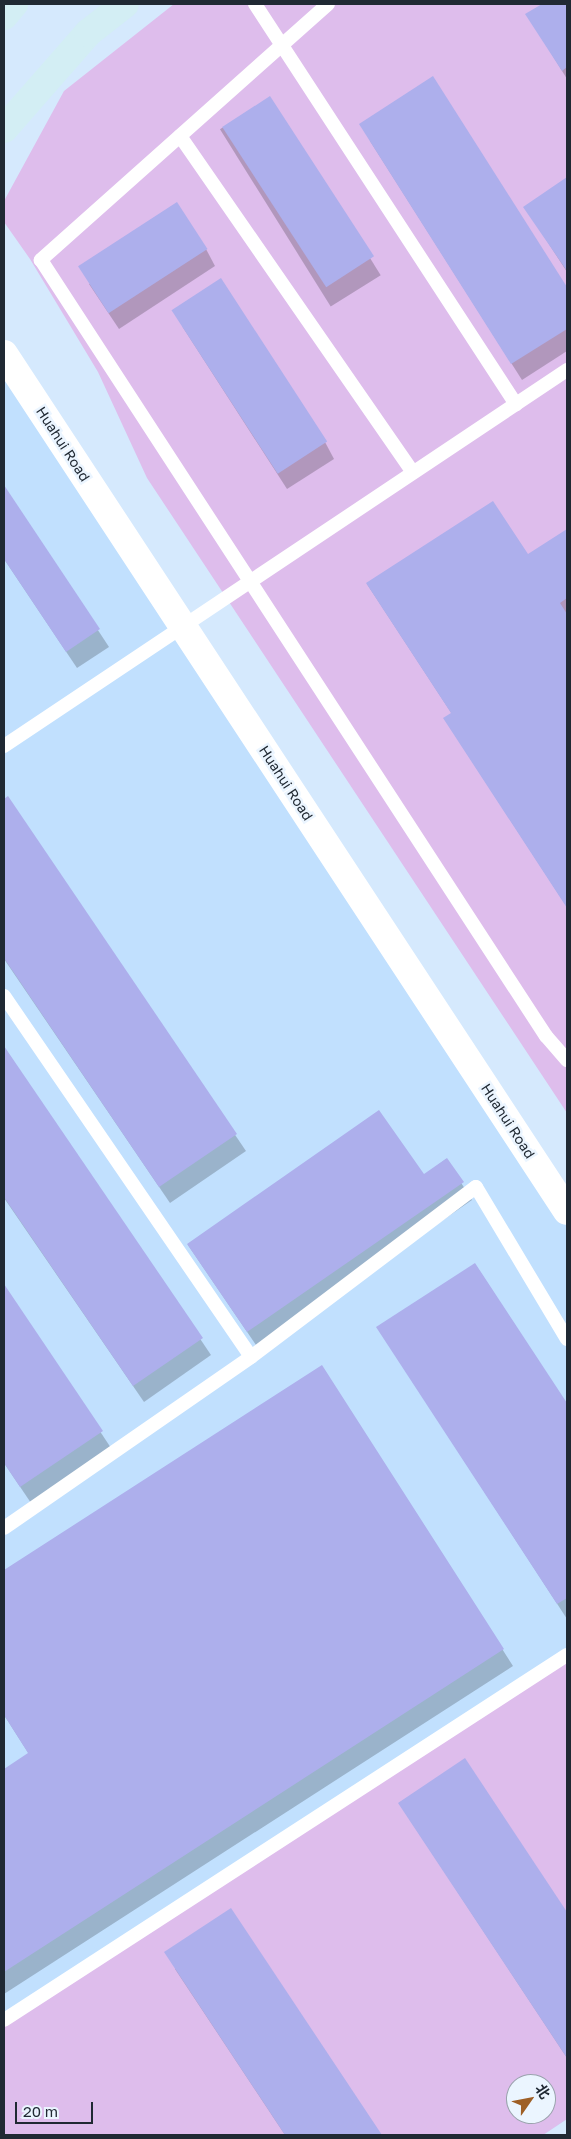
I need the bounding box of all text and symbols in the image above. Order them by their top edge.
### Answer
street label: Huahui Road [33,404,93,484]
street label: Huahui Road [256,743,316,823]
street label: Huahui Road [478,1081,538,1161]
north arrow [506,2074,556,2124]
text: 北 [532,2081,554,2102]
scale bar [18,2092,95,2124]
text: 20 m [23,2102,58,2120]

